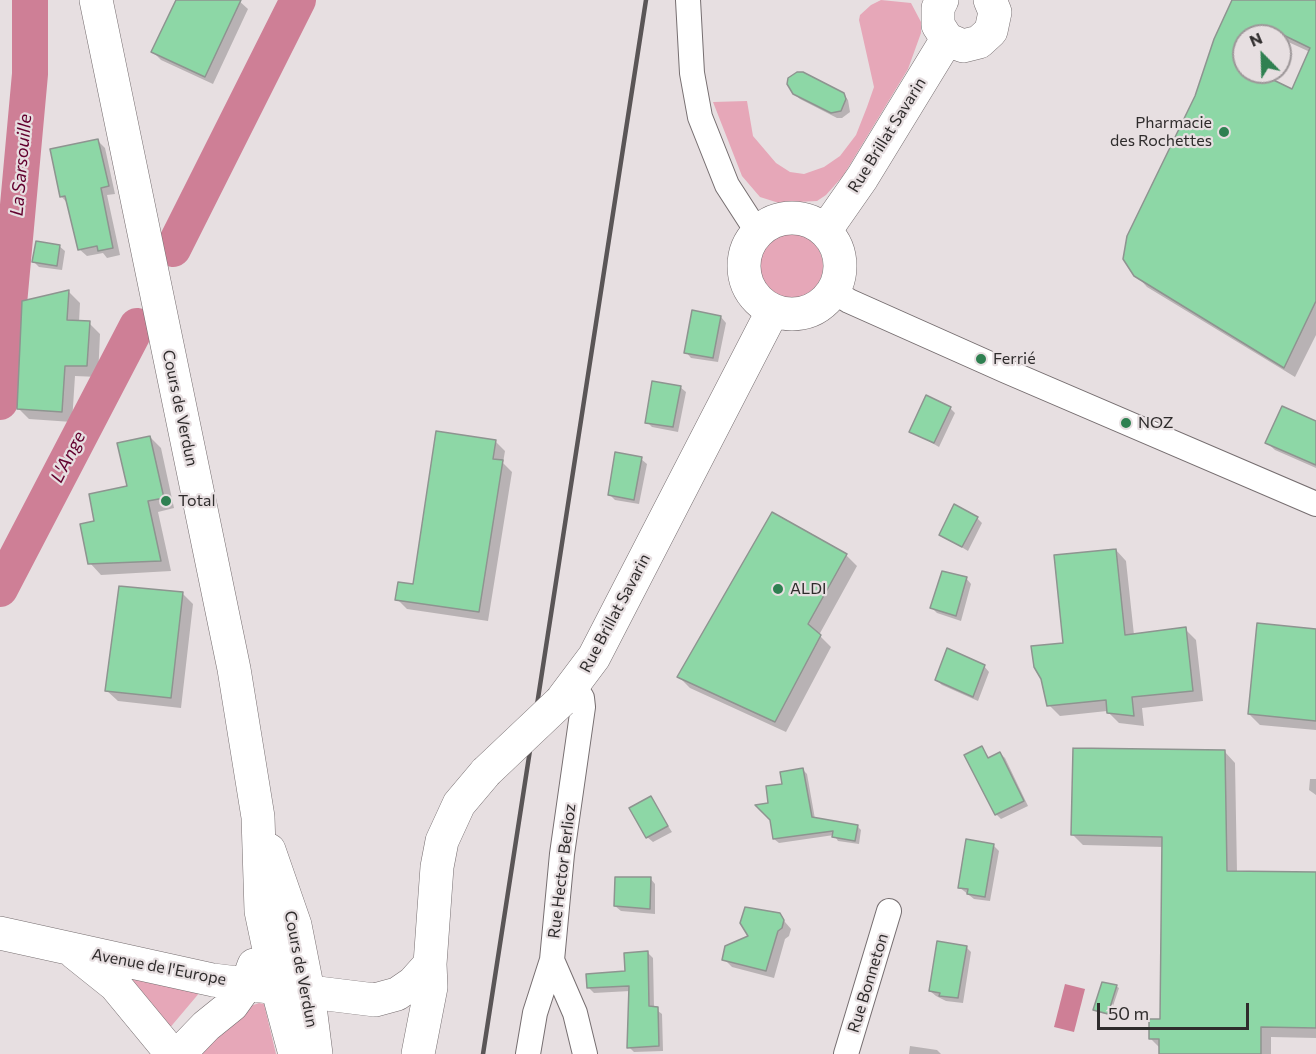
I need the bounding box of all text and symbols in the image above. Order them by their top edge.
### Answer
north arrow [1232,24,1292,84]
text: N [1246,28,1265,50]
street label: Rue Brillat Savarin [844,74,930,196]
water label: La Sarsouille [6,113,36,217]
place label: Pharmacie des Rochettes [1110,113,1212,151]
marker: Pharmacie des Rochettes [1217,125,1231,139]
street label: Cours de Verdun [158,348,202,468]
place label: Ferrié [993,349,1036,369]
marker: Ferrié [974,352,988,366]
place label: NOZ [1138,413,1174,433]
marker: NOZ [1119,416,1133,430]
water label: L'Ange [46,428,90,486]
place label: Total [178,491,215,511]
marker: Total [159,494,173,508]
street label: Rue Brillat Savarin [576,550,654,676]
place label: ALDI [790,579,826,599]
marker: ALDI [771,582,785,596]
street label: Rue Hector Berlioz [544,802,580,940]
street label: Cours de Verdun [280,909,322,1029]
street label: Rue Bonneton [844,931,892,1035]
street label: Avenue de l'Europe [90,945,228,989]
scale bar [1100,991,1252,1029]
text: 50 m [1108,1002,1149,1024]

